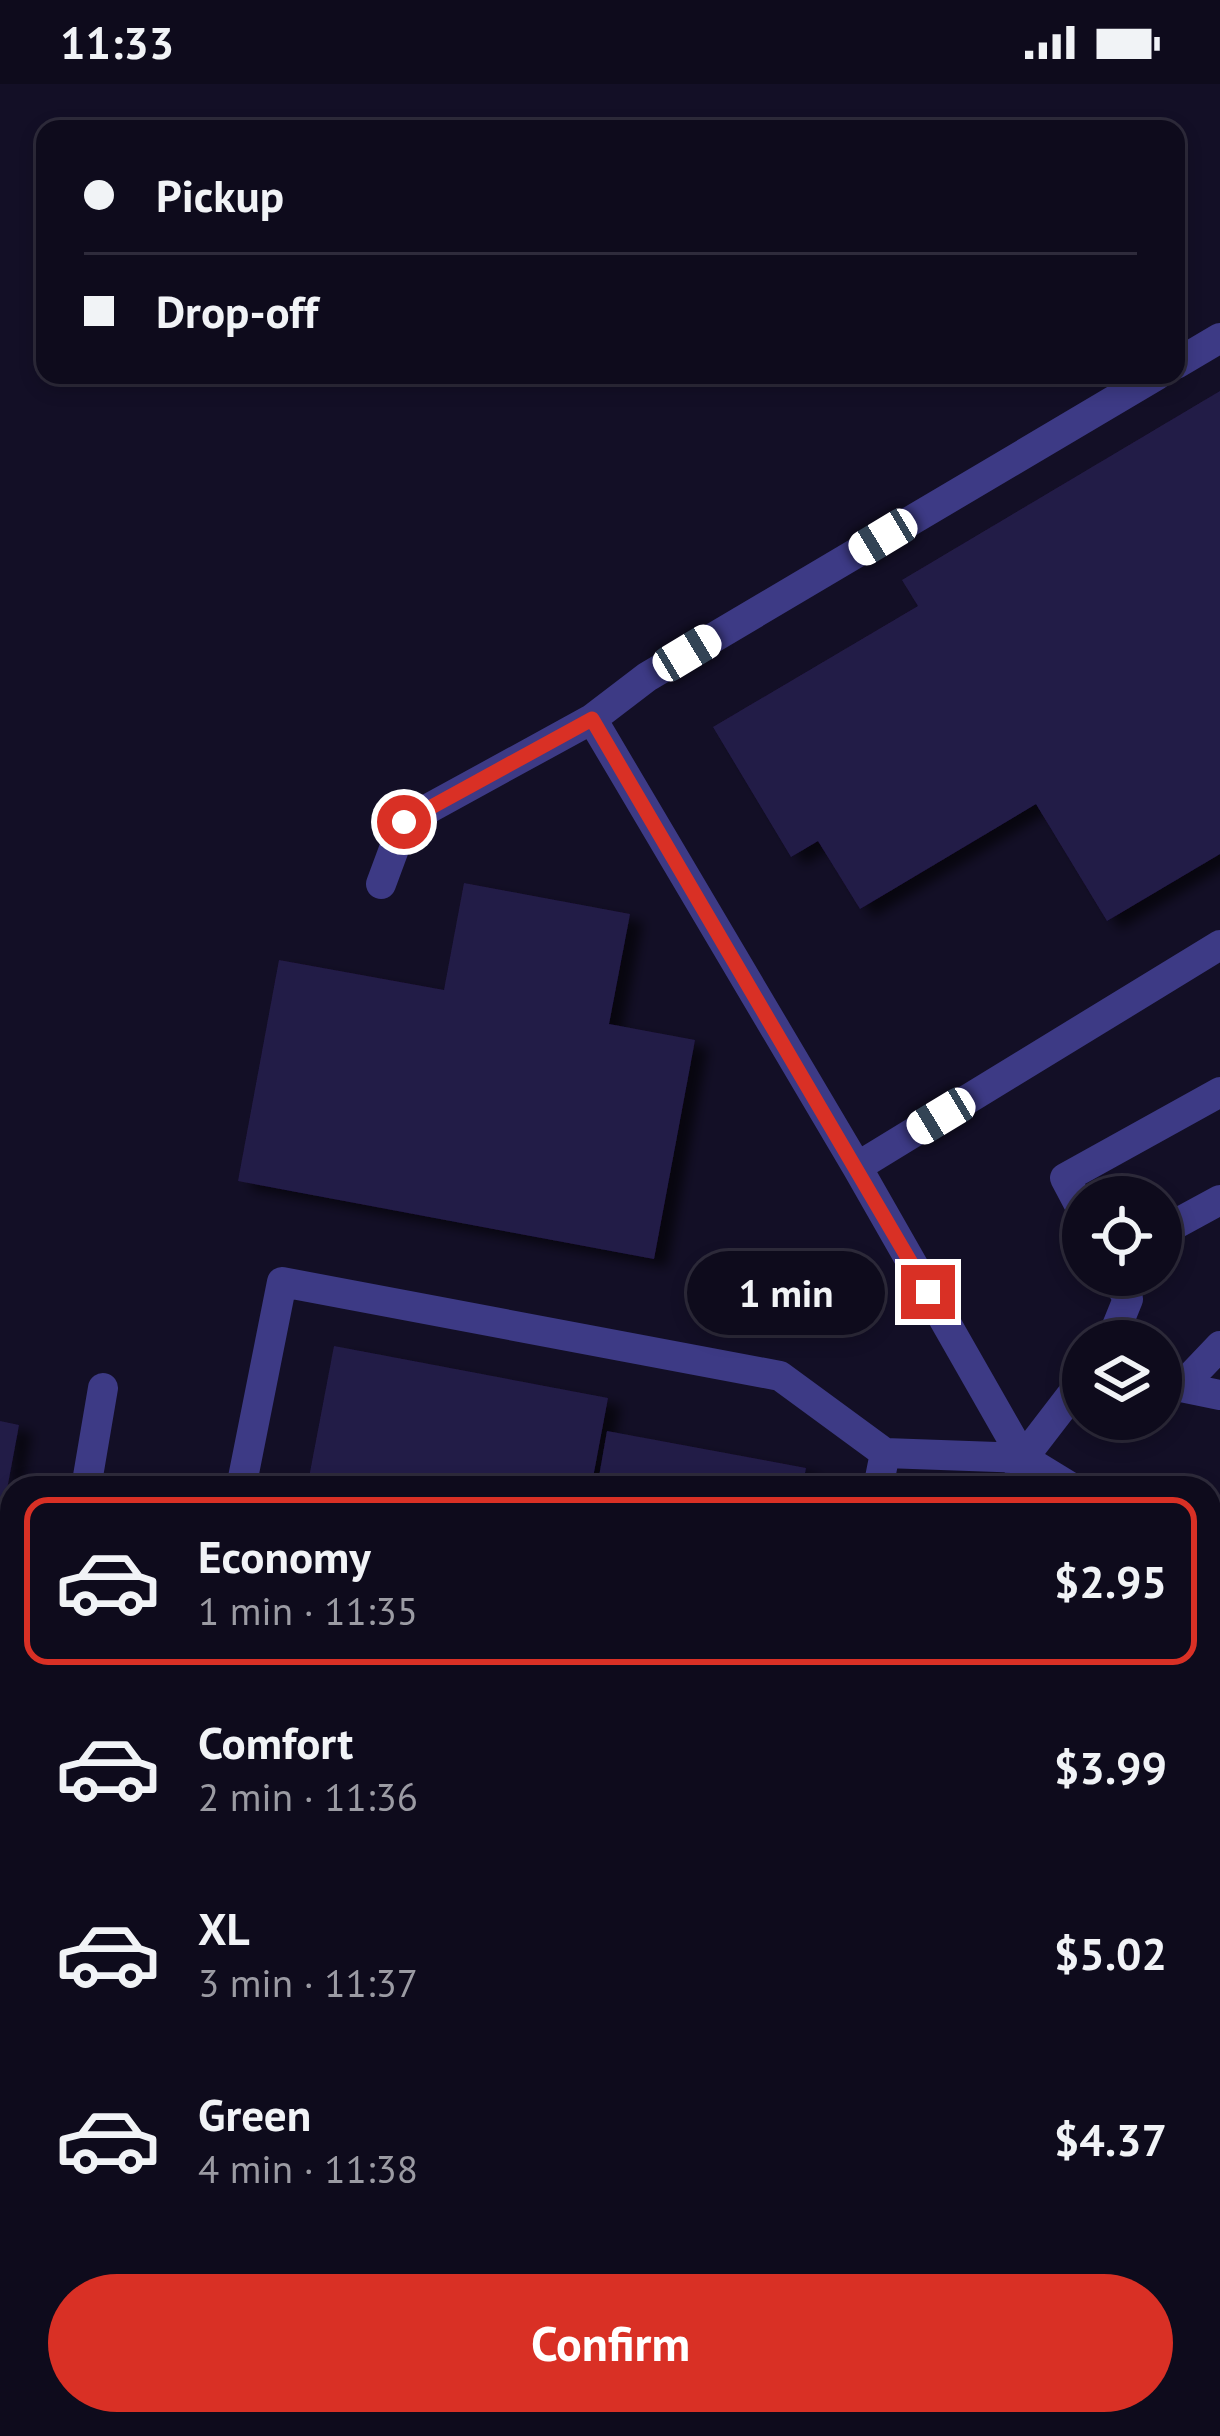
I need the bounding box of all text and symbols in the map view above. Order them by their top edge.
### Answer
text: 11:33 [60,13,174,71]
text: Pickup [156,166,284,224]
text: Drop-off [156,282,318,340]
car [843,503,923,571]
car [647,619,727,687]
route start [377,795,431,849]
car [901,1082,981,1150]
map controls [1062,1176,1182,1440]
button: locate [1062,1176,1182,1296]
callout: 1 min [688,1250,886,1334]
route end [901,1265,955,1319]
text: 1 min [738,1267,834,1318]
button: layers [1062,1320,1182,1440]
icon: car [54,1527,162,1635]
text: Economy [198,1527,371,1585]
text: $2.95 [1054,1552,1167,1610]
text: 1 min · 11:35 [198,1585,418,1636]
icon: car [54,1713,162,1821]
text: Comfort [198,1713,353,1771]
text: $3.99 [1054,1738,1167,1796]
text: 2 min · 11:36 [198,1771,418,1822]
icon: car [54,1899,162,2007]
text: XL [198,1899,250,1957]
text: $5.02 [1054,1924,1167,1982]
text: 3 min · 11:37 [198,1957,418,2008]
icon: car [54,2085,162,2193]
text: Green [198,2085,311,2143]
text: $4.37 [1054,2110,1167,2168]
text: 4 min · 11:38 [198,2143,418,2194]
button: Confirm [48,2274,1173,2412]

